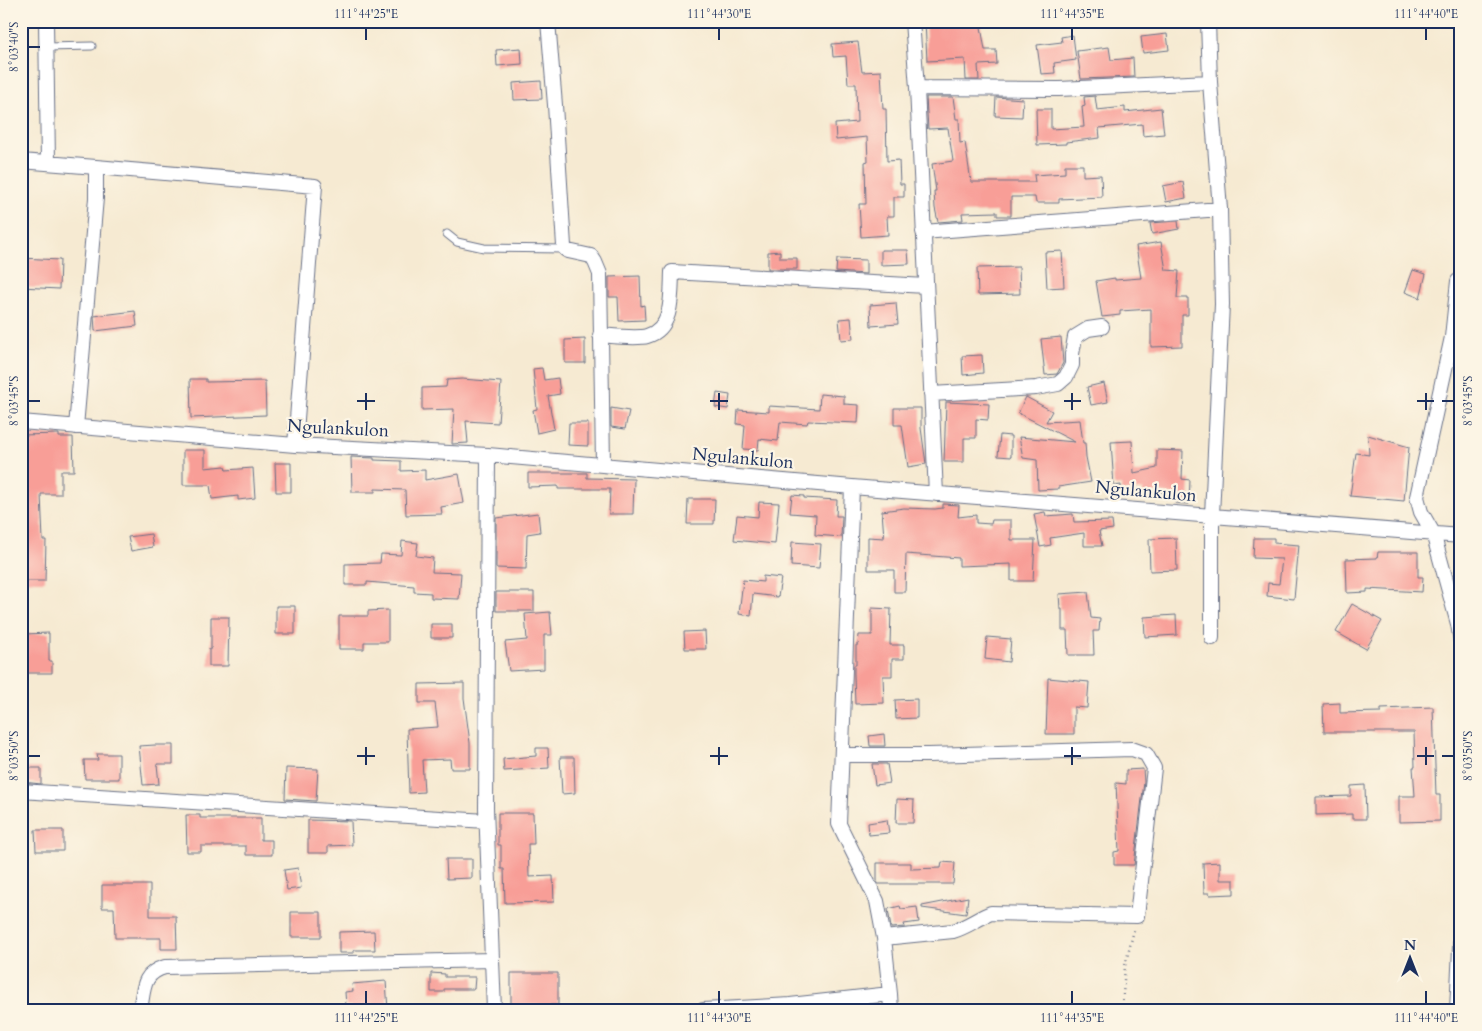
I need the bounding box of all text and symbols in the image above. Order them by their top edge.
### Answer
text: 111°44'25"E [334,6,398,22]
text: 111°44'30"E [687,6,751,22]
text: 111°44'35"E [1040,6,1104,22]
text: 111°44'40"E [1394,6,1458,22]
text: 8°03'40"S [6,22,22,72]
text: 8°03'45"S [6,376,22,426]
text: 8°03'45"S [1460,376,1476,426]
street label: Ngulankulon [286,413,390,444]
street label: Ngulankulon [691,442,796,475]
street label: Ngulankulon [1094,475,1199,508]
text: 8°03'50"S [6,731,22,781]
text: 8°03'50"S [1460,731,1476,781]
north arrow [1384,934,1434,984]
text: N [1404,936,1416,955]
text: 111°44'25"E [334,1010,398,1026]
text: 111°44'30"E [687,1010,751,1026]
text: 111°44'35"E [1040,1010,1104,1026]
text: 111°44'40"E [1394,1010,1458,1026]

